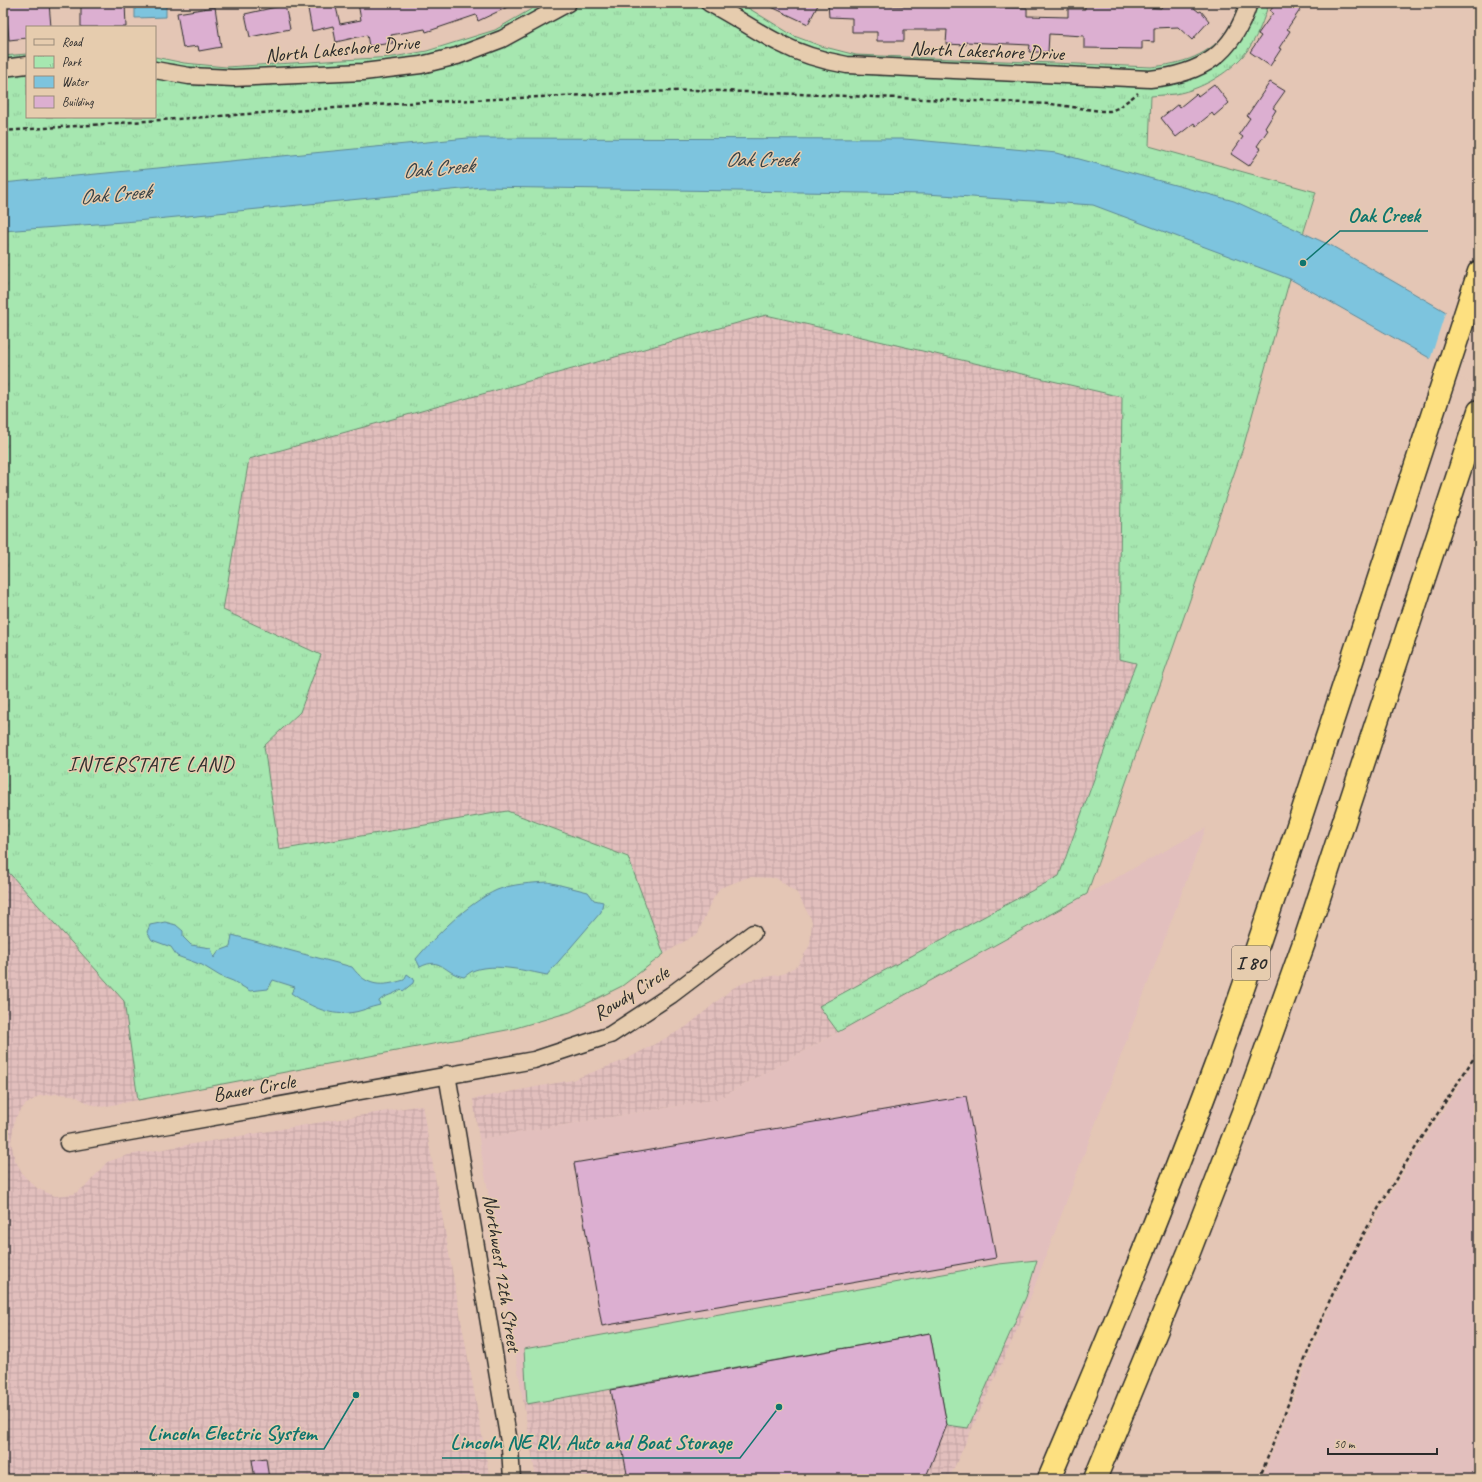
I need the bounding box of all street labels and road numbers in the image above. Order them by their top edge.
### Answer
street label: North Lakeshore Drive [264,30,421,68]
street label: North Lakeshore Drive [909,36,1066,66]
road number: I 80 [1232,946,1270,980]
street label: Rowdy Circle [588,959,675,1026]
street label: Bauer Circle [211,1068,299,1108]
street label: Northwest 12th Street [477,1193,527,1356]

